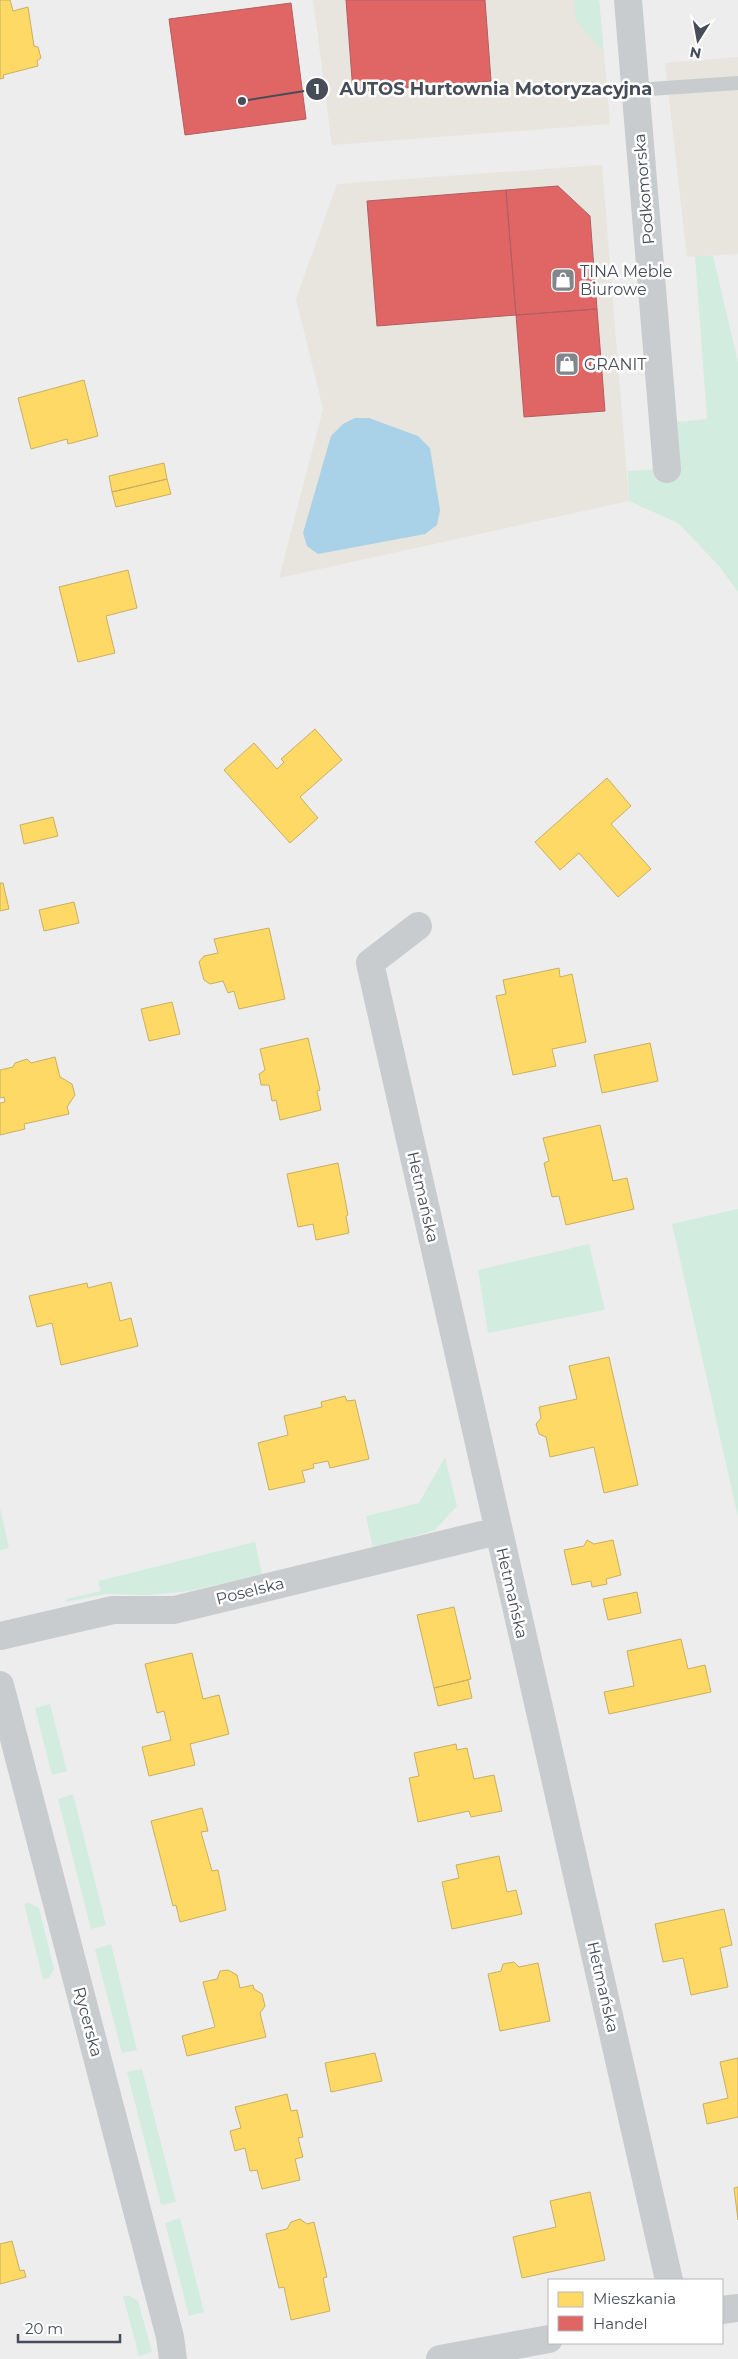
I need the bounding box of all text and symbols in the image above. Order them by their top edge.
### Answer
north arrow [673,15,723,65]
text: N [688,43,703,63]
callout: AUTOS Hurtownia Motoryzacyjna [304,73,662,106]
text: AUTOS Hurtownia Motoryzacyjna [339,78,652,100]
text: 1 [314,79,320,98]
street label: Podkomorska [630,133,658,245]
place label: TINA Meble Biurowe [580,262,672,299]
shop icon: TINA Meble Biurowe [550,267,576,293]
shop icon: GRANIT [554,351,580,377]
place label: GRANIT [584,355,647,374]
street label: Hetmańska [403,1150,443,1244]
street label: Hetmańska [492,1546,532,1640]
street label: Poselska [214,1573,286,1609]
street label: Hetmańska [583,1940,623,2034]
street label: Rycerska [70,1985,106,2059]
legend [548,2279,723,2344]
text: Mieszkania [593,2289,676,2308]
scale bar [18,2312,120,2344]
text: Handel [593,2314,647,2333]
text: 20 m [25,2319,63,2338]

